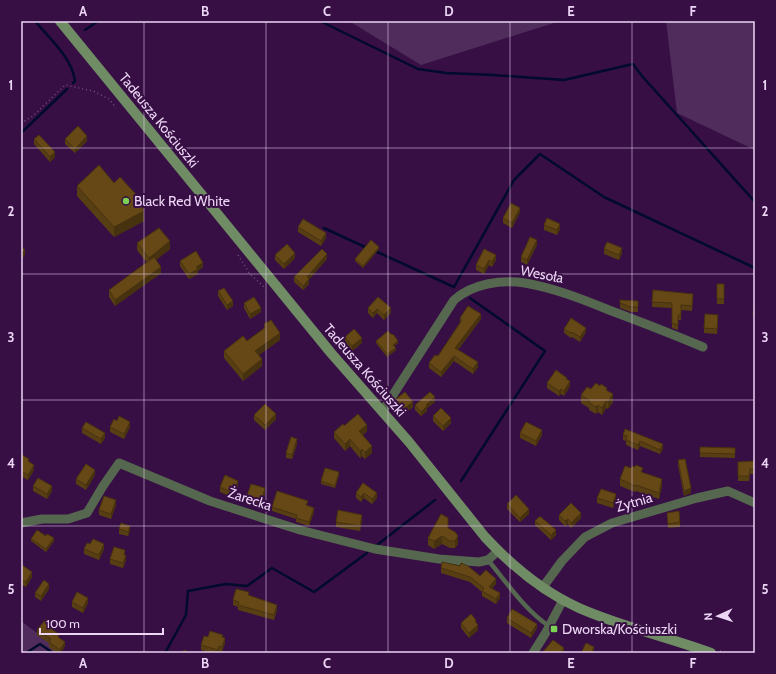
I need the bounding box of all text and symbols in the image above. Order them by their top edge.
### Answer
text: A [79,3,88,19]
text: B [201,3,209,19]
text: C [323,3,331,19]
text: D [444,3,454,19]
text: E [567,3,575,19]
text: F [690,3,697,19]
street label: Tadeusza Kościuszki [115,69,203,171]
text: 1 [9,77,13,93]
text: 1 [763,77,767,93]
place label: Black Red White [134,192,230,210]
marker: Black Red White [121,196,131,206]
text: 2 [8,203,15,219]
text: 2 [762,203,769,219]
street label: Wesoła [519,261,565,287]
street label: Tadeusza Kościuszki [320,320,410,420]
text: 3 [7,329,15,345]
text: 3 [761,329,769,345]
text: 4 [7,455,15,471]
text: 4 [761,455,769,471]
street label: Żarecka [226,483,274,515]
street label: Żytnia [614,488,655,516]
text: 5 [8,581,15,597]
text: 5 [762,581,769,597]
north arrow [698,596,738,636]
scale bar [40,610,163,636]
text: N [701,612,715,621]
text: 100 m [46,616,80,631]
place label: Dworska/Kościuszki [562,620,677,638]
marker: Dworska/Kościuszki [549,624,559,634]
text: A [79,655,88,671]
text: B [201,655,209,671]
text: C [323,655,331,671]
text: D [444,655,454,671]
text: E [567,655,575,671]
text: F [690,655,697,671]

